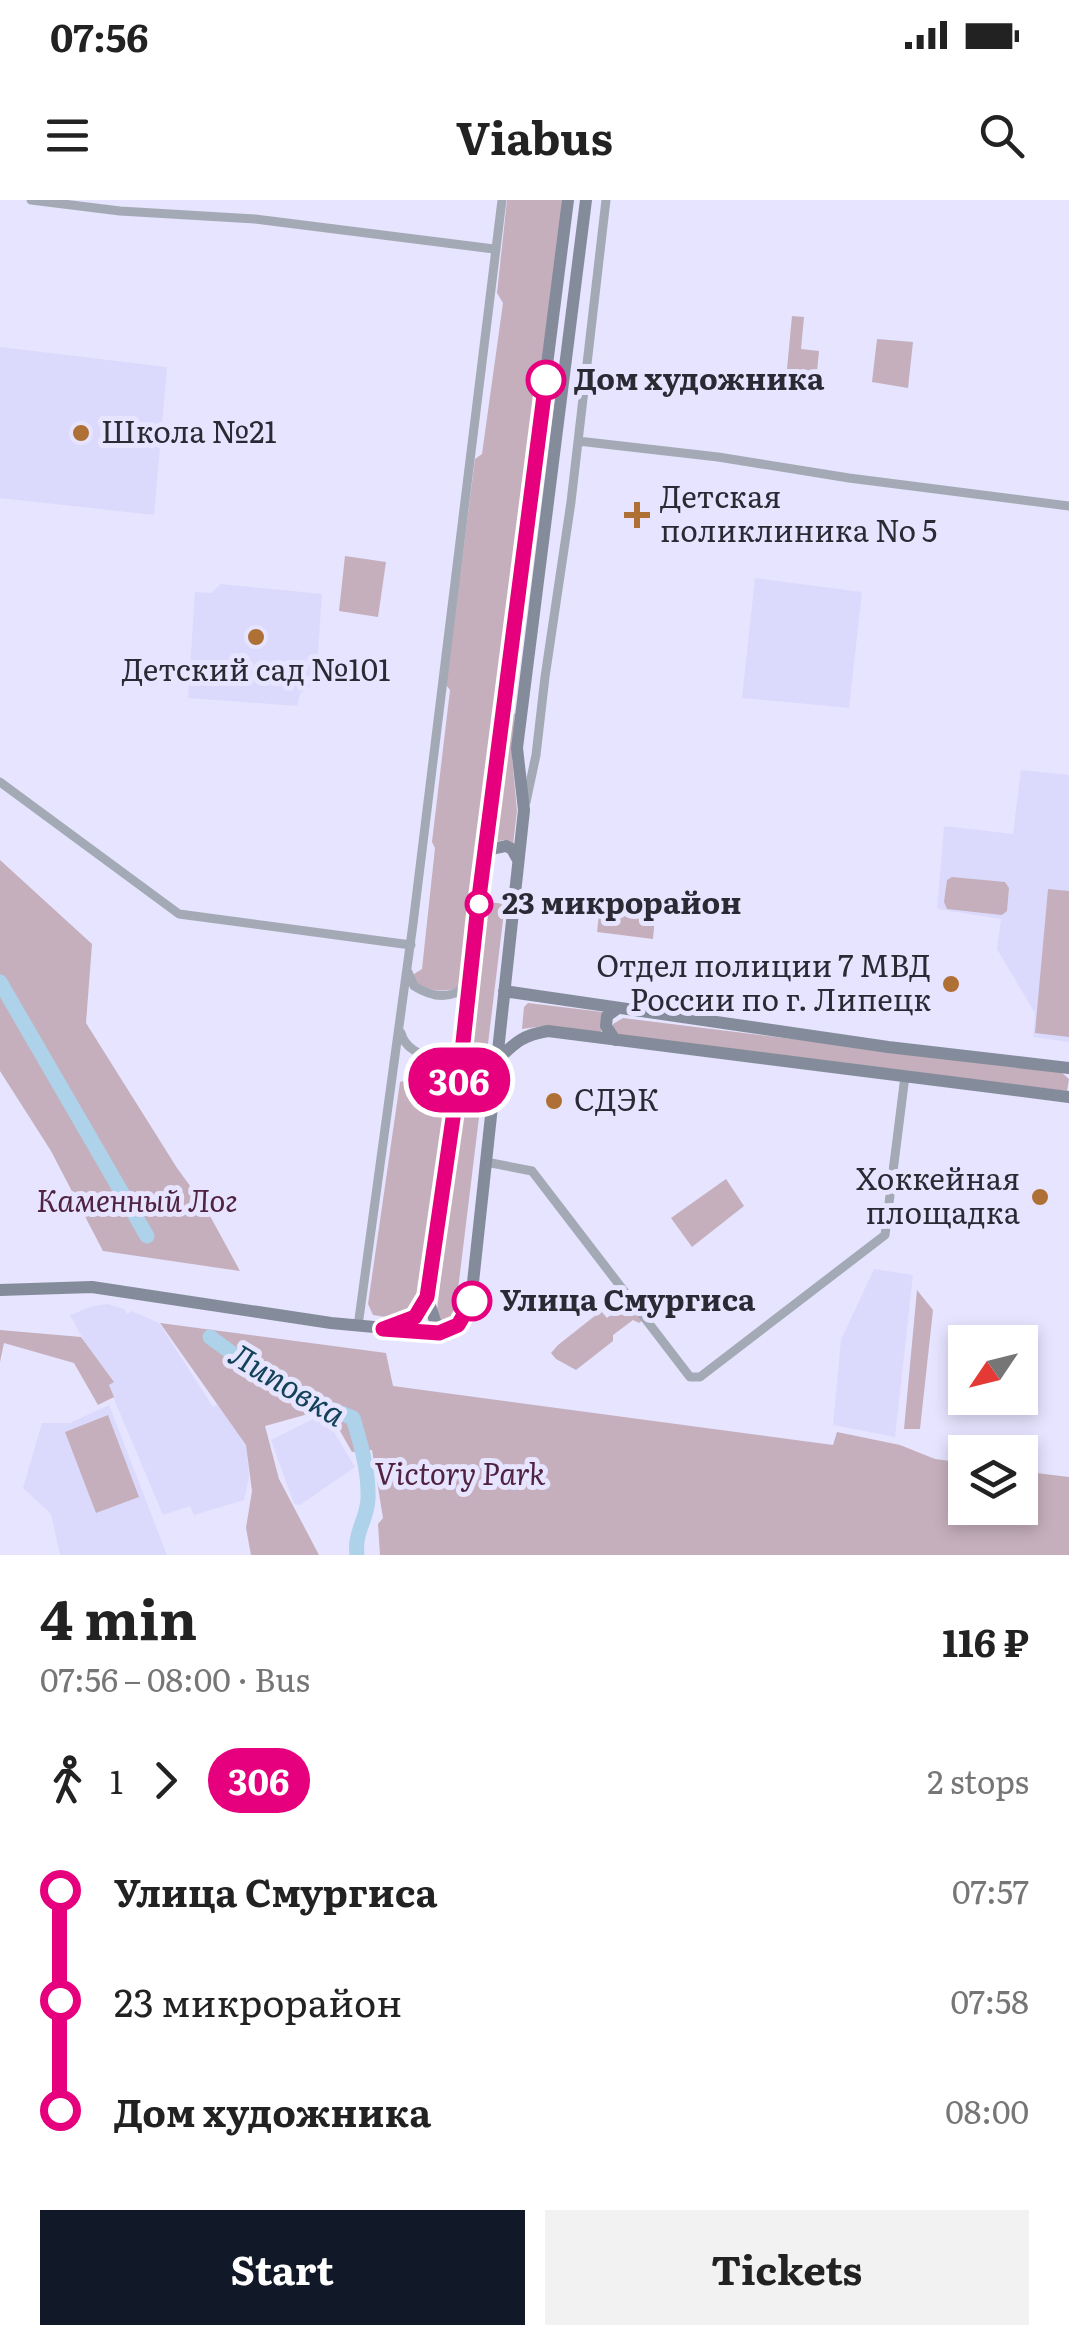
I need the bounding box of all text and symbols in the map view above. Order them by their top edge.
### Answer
text: 07:56 [50,7,149,64]
text: Viabus [456,102,613,169]
icon: menu [40,108,95,163]
icon: search [974,108,1029,163]
place label: Дом художника [574,355,825,399]
marker: Дом художника [527,361,565,399]
place label: Школа №21 [101,408,277,452]
marker: Школа №21 [70,422,92,444]
place label: Детская поликлиника No 5 [660,473,937,551]
marker: Детская поликлиника No 5 [624,502,650,528]
marker: Детский сад №101 [245,626,267,648]
place label: Детский сад №101 [122,646,390,690]
place label: 23 микрорайон [502,879,742,923]
marker: 23 микрорайон [466,891,492,917]
place label: Отдел полиции 7 МВД России по г. Липецк [596,942,931,1020]
marker: Отдел полиции 7 МВД России по г. Липецк [940,973,962,995]
line badge: 306 [402,1048,516,1112]
text: 306 [428,1054,490,1106]
place label: СДЭК [574,1076,659,1120]
marker: СДЭК [543,1090,565,1112]
place label: Хоккейная площадка [856,1155,1021,1233]
park label: Каменный Лог [36,1177,238,1221]
marker: Хоккейная площадка [1029,1186,1051,1208]
place label: Улица Смургиса [500,1276,756,1320]
marker: Улица Смургиса [453,1282,491,1320]
north arrow [948,1325,1038,1415]
map controls [948,1325,1038,1525]
water label: Липовка [221,1329,357,1437]
button: layers [948,1435,1038,1525]
park label: Victory Park [375,1450,546,1494]
text: 4 min [40,1575,197,1657]
text: 116 ₽ [942,1612,1029,1669]
text: 07:56 – 08:00 · Bus [40,1654,310,1702]
icon: walk [40,1753,95,1808]
icon: forward [138,1753,193,1808]
text: 306 [228,1754,290,1806]
text: 1 [110,1756,123,1804]
text: 2 stops [927,1756,1029,1804]
text: Улица Смургиса [114,1862,437,1919]
text: 07:57 [952,1866,1029,1914]
text: 23 микрорайон [114,1972,402,2029]
text: 07:58 [950,1976,1029,2024]
text: Дом художника [114,2082,431,2139]
text: 08:00 [945,2086,1029,2134]
button: Start [40,2210,525,2325]
button: Tickets [545,2210,1029,2325]

